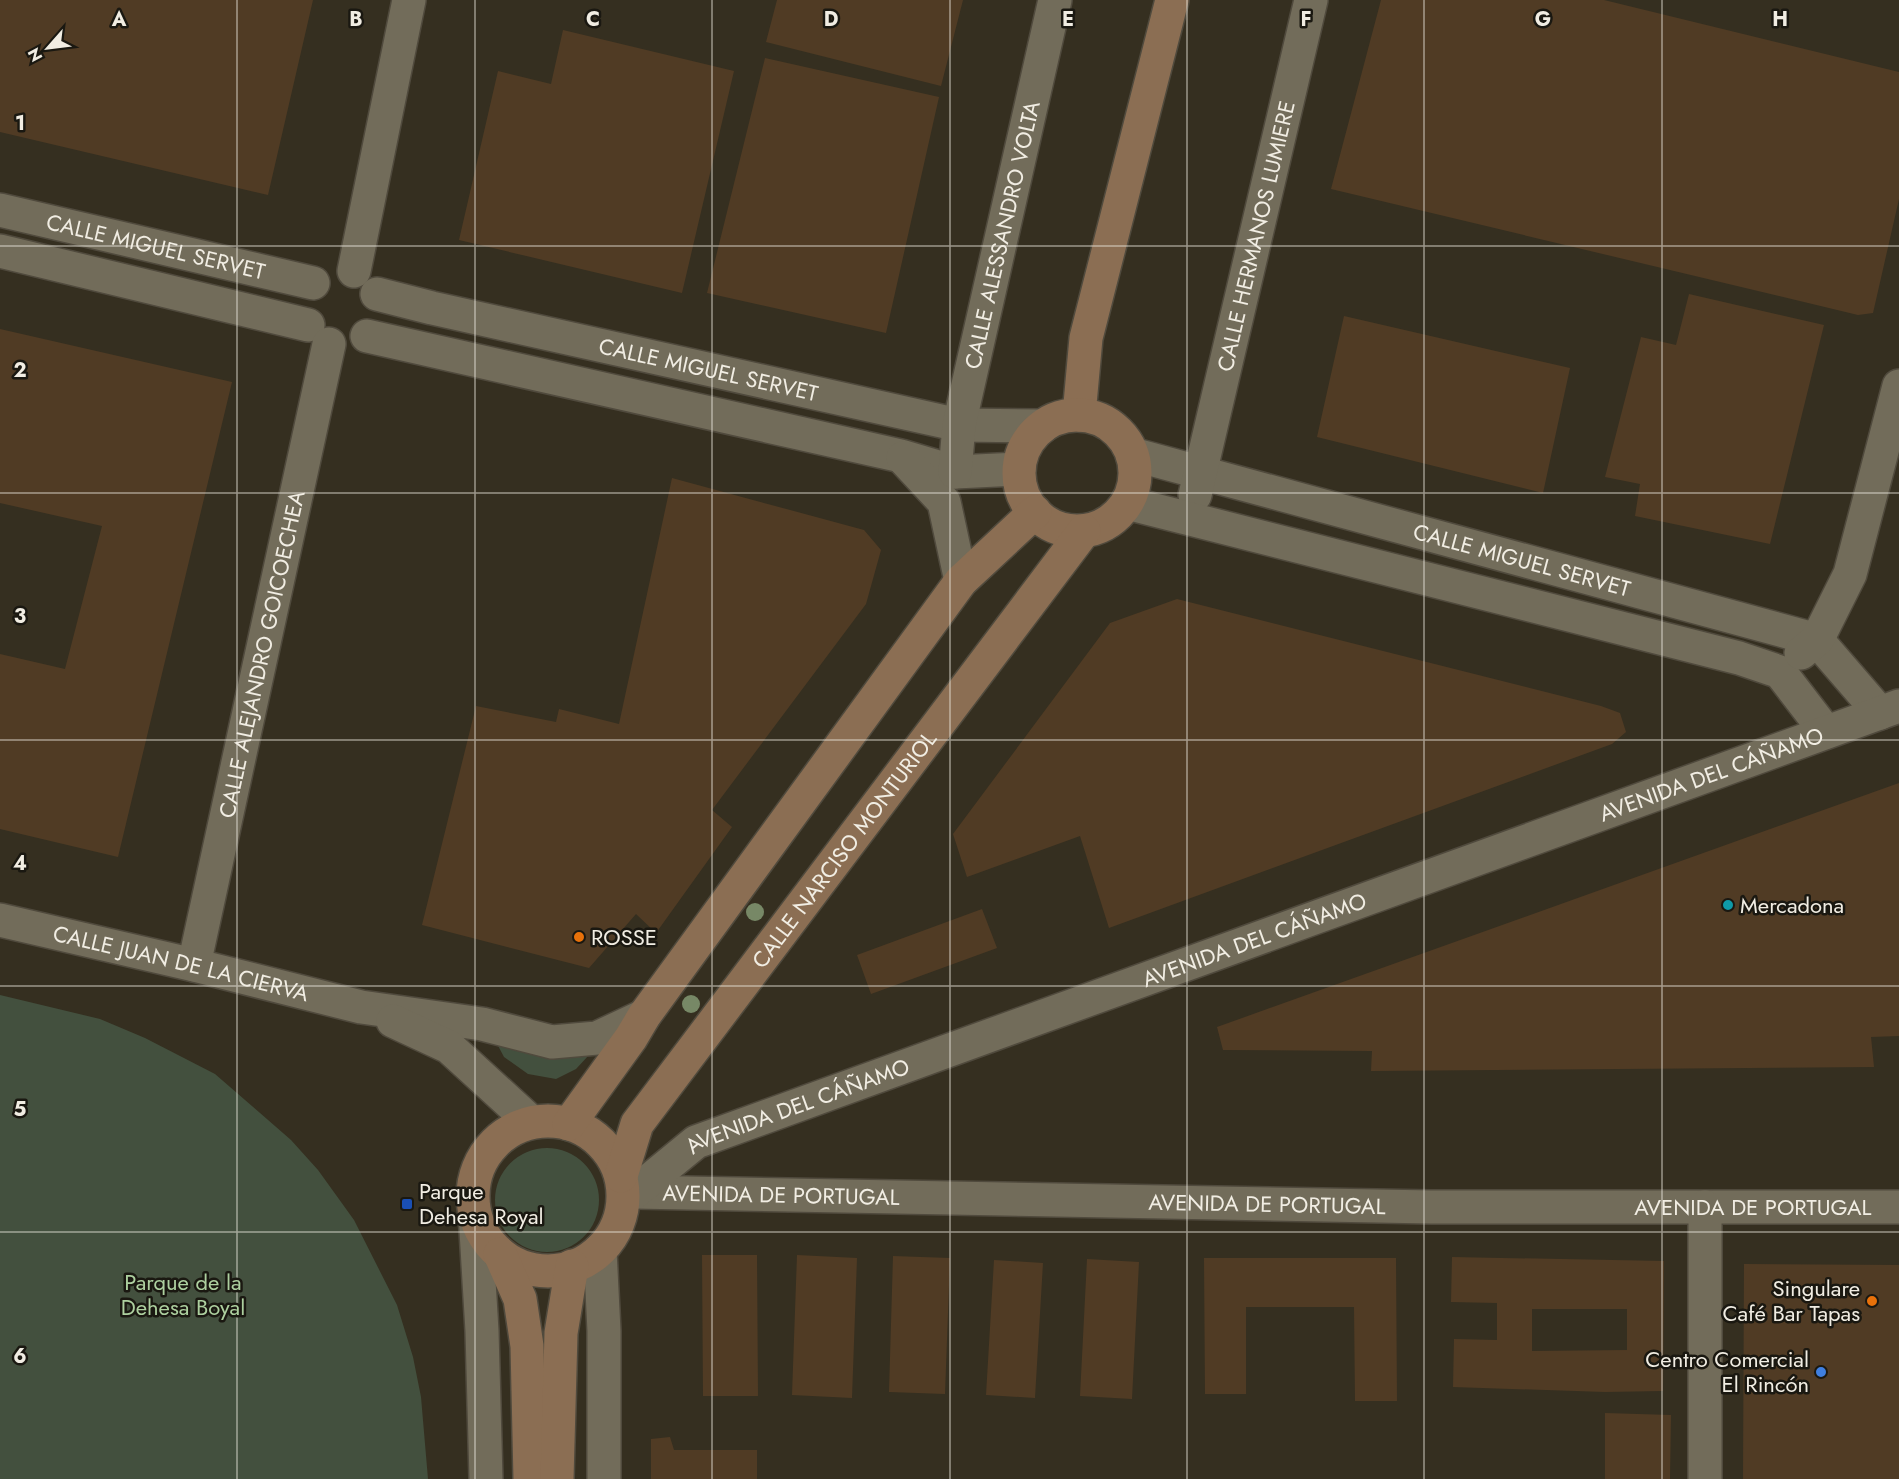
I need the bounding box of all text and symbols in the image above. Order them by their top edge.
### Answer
text: A [111,5,127,34]
text: B [349,5,363,34]
text: C [586,5,600,34]
text: D [824,5,838,34]
text: E [1062,5,1074,34]
text: F [1300,5,1312,34]
text: G [1535,5,1551,34]
text: H [1772,5,1788,34]
north arrow [18,18,78,78]
text: N [22,44,48,66]
street label: CALLE ALESSANDRO VOLTA [956,97,1048,372]
street label: CALLE HERMANOS LUMIERE [1209,98,1303,374]
text: 1 [15,109,25,138]
street label: CALLE MIGUEL SERVET [43,205,269,288]
street label: CALLE MIGUEL SERVET [596,330,822,409]
text: 2 [13,356,27,385]
street label: CALLE ALEJANDRO GOICOECHEA [210,487,313,821]
street label: CALLE MIGUEL SERVET [1410,515,1635,605]
text: 3 [14,602,26,631]
street label: AVENIDA DEL CÁÑAMO [1594,719,1828,829]
street label: CALLE NARCISO MONTURIOL [744,724,944,975]
text: 4 [13,849,27,878]
street label: AVENIDA DEL CÁÑAMO [1138,884,1371,995]
place label: Mercadona [1740,889,1844,921]
marker: Mercadona [1721,898,1735,912]
street label: CALLE JUAN DE LA CIERVA [50,917,313,1009]
place label: ROSSE [591,921,657,953]
marker: ROSSE [572,930,586,944]
street label: AVENIDA DEL CÁÑAMO [678,1050,914,1161]
text: 5 [14,1095,27,1124]
place label: Parque Dehesa Royal [419,1175,544,1232]
street label: AVENIDA DE PORTUGAL [662,1177,900,1213]
street label: AVENIDA DE PORTUGAL [1148,1186,1386,1222]
street label: AVENIDA DE PORTUGAL [1634,1191,1872,1223]
marker: Parque Dehesa Royal [400,1197,414,1211]
park label: Parque de la Dehesa Boyal [121,1266,245,1323]
place label: Singulare Café Bar Tapas [1723,1272,1860,1329]
marker: Singulare Café Bar Tapas [1865,1294,1879,1308]
text: 6 [13,1342,27,1371]
place label: Centro Comercial El Rincón [1645,1343,1809,1400]
marker: Centro Comercial El Rincón [1814,1365,1828,1379]

